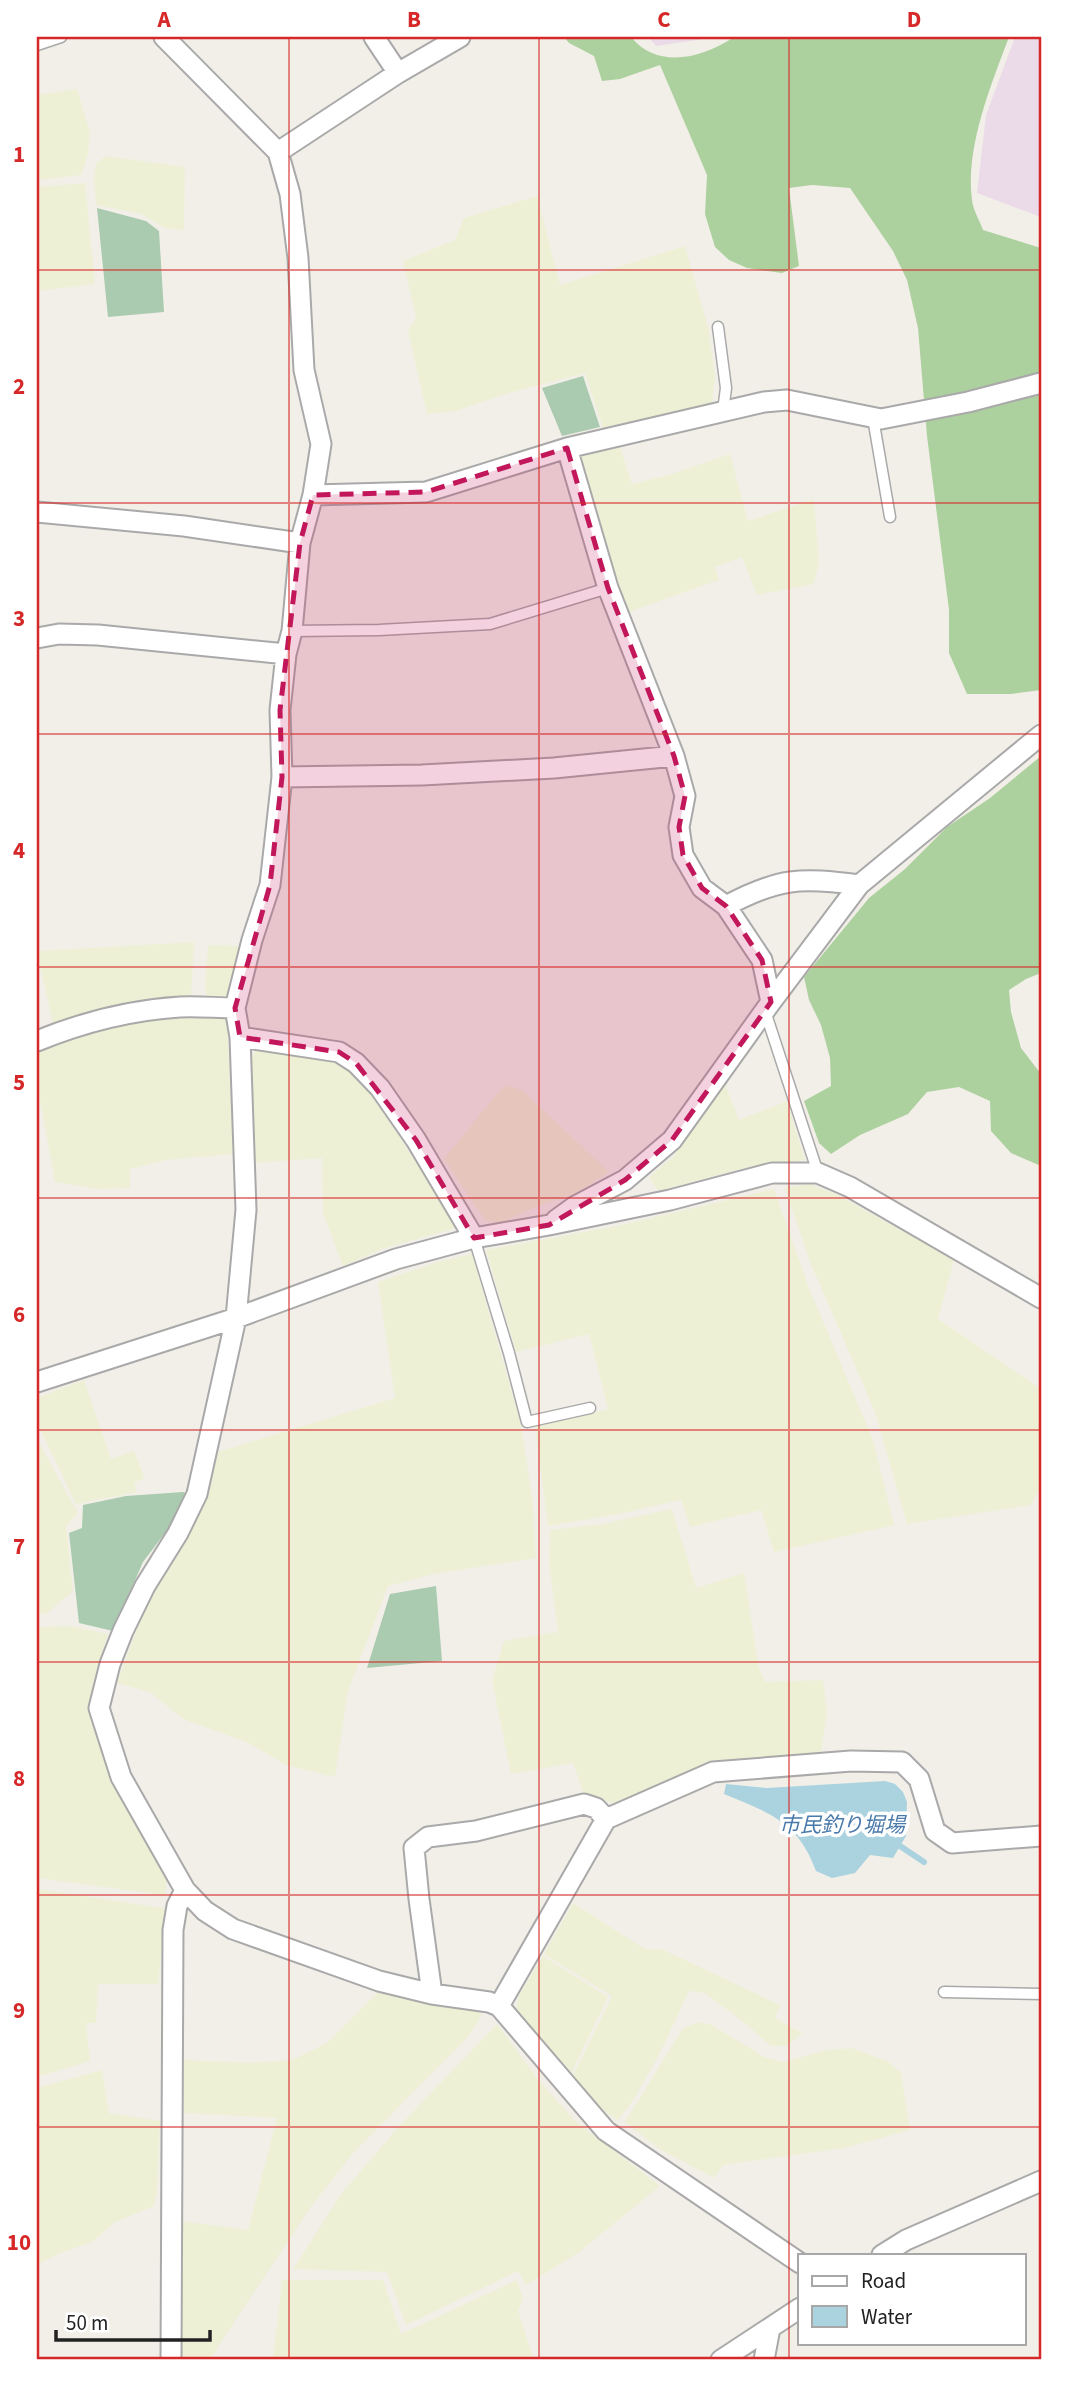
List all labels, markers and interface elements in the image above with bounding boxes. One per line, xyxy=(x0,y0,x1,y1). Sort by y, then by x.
text: A xyxy=(156,3,171,36)
text: B xyxy=(407,3,421,36)
text: C xyxy=(657,3,671,36)
text: D xyxy=(907,3,921,36)
text: 1 xyxy=(13,138,25,171)
text: 2 xyxy=(13,370,25,403)
text: 3 xyxy=(13,602,25,635)
text: 4 xyxy=(13,834,25,867)
text: 5 xyxy=(13,1066,25,1099)
text: 6 xyxy=(13,1298,25,1331)
text: 7 xyxy=(13,1530,25,1563)
text: 8 xyxy=(13,1762,25,1795)
water label: 市民釣り堀場 xyxy=(779,1810,907,1840)
text: 9 xyxy=(13,1994,25,2027)
text: 10 xyxy=(7,2226,31,2259)
legend xyxy=(798,2254,1026,2344)
text: Road xyxy=(861,2266,906,2296)
scale bar xyxy=(56,2299,210,2343)
text: Water xyxy=(861,2302,913,2332)
text: 50 m xyxy=(66,2308,108,2338)

